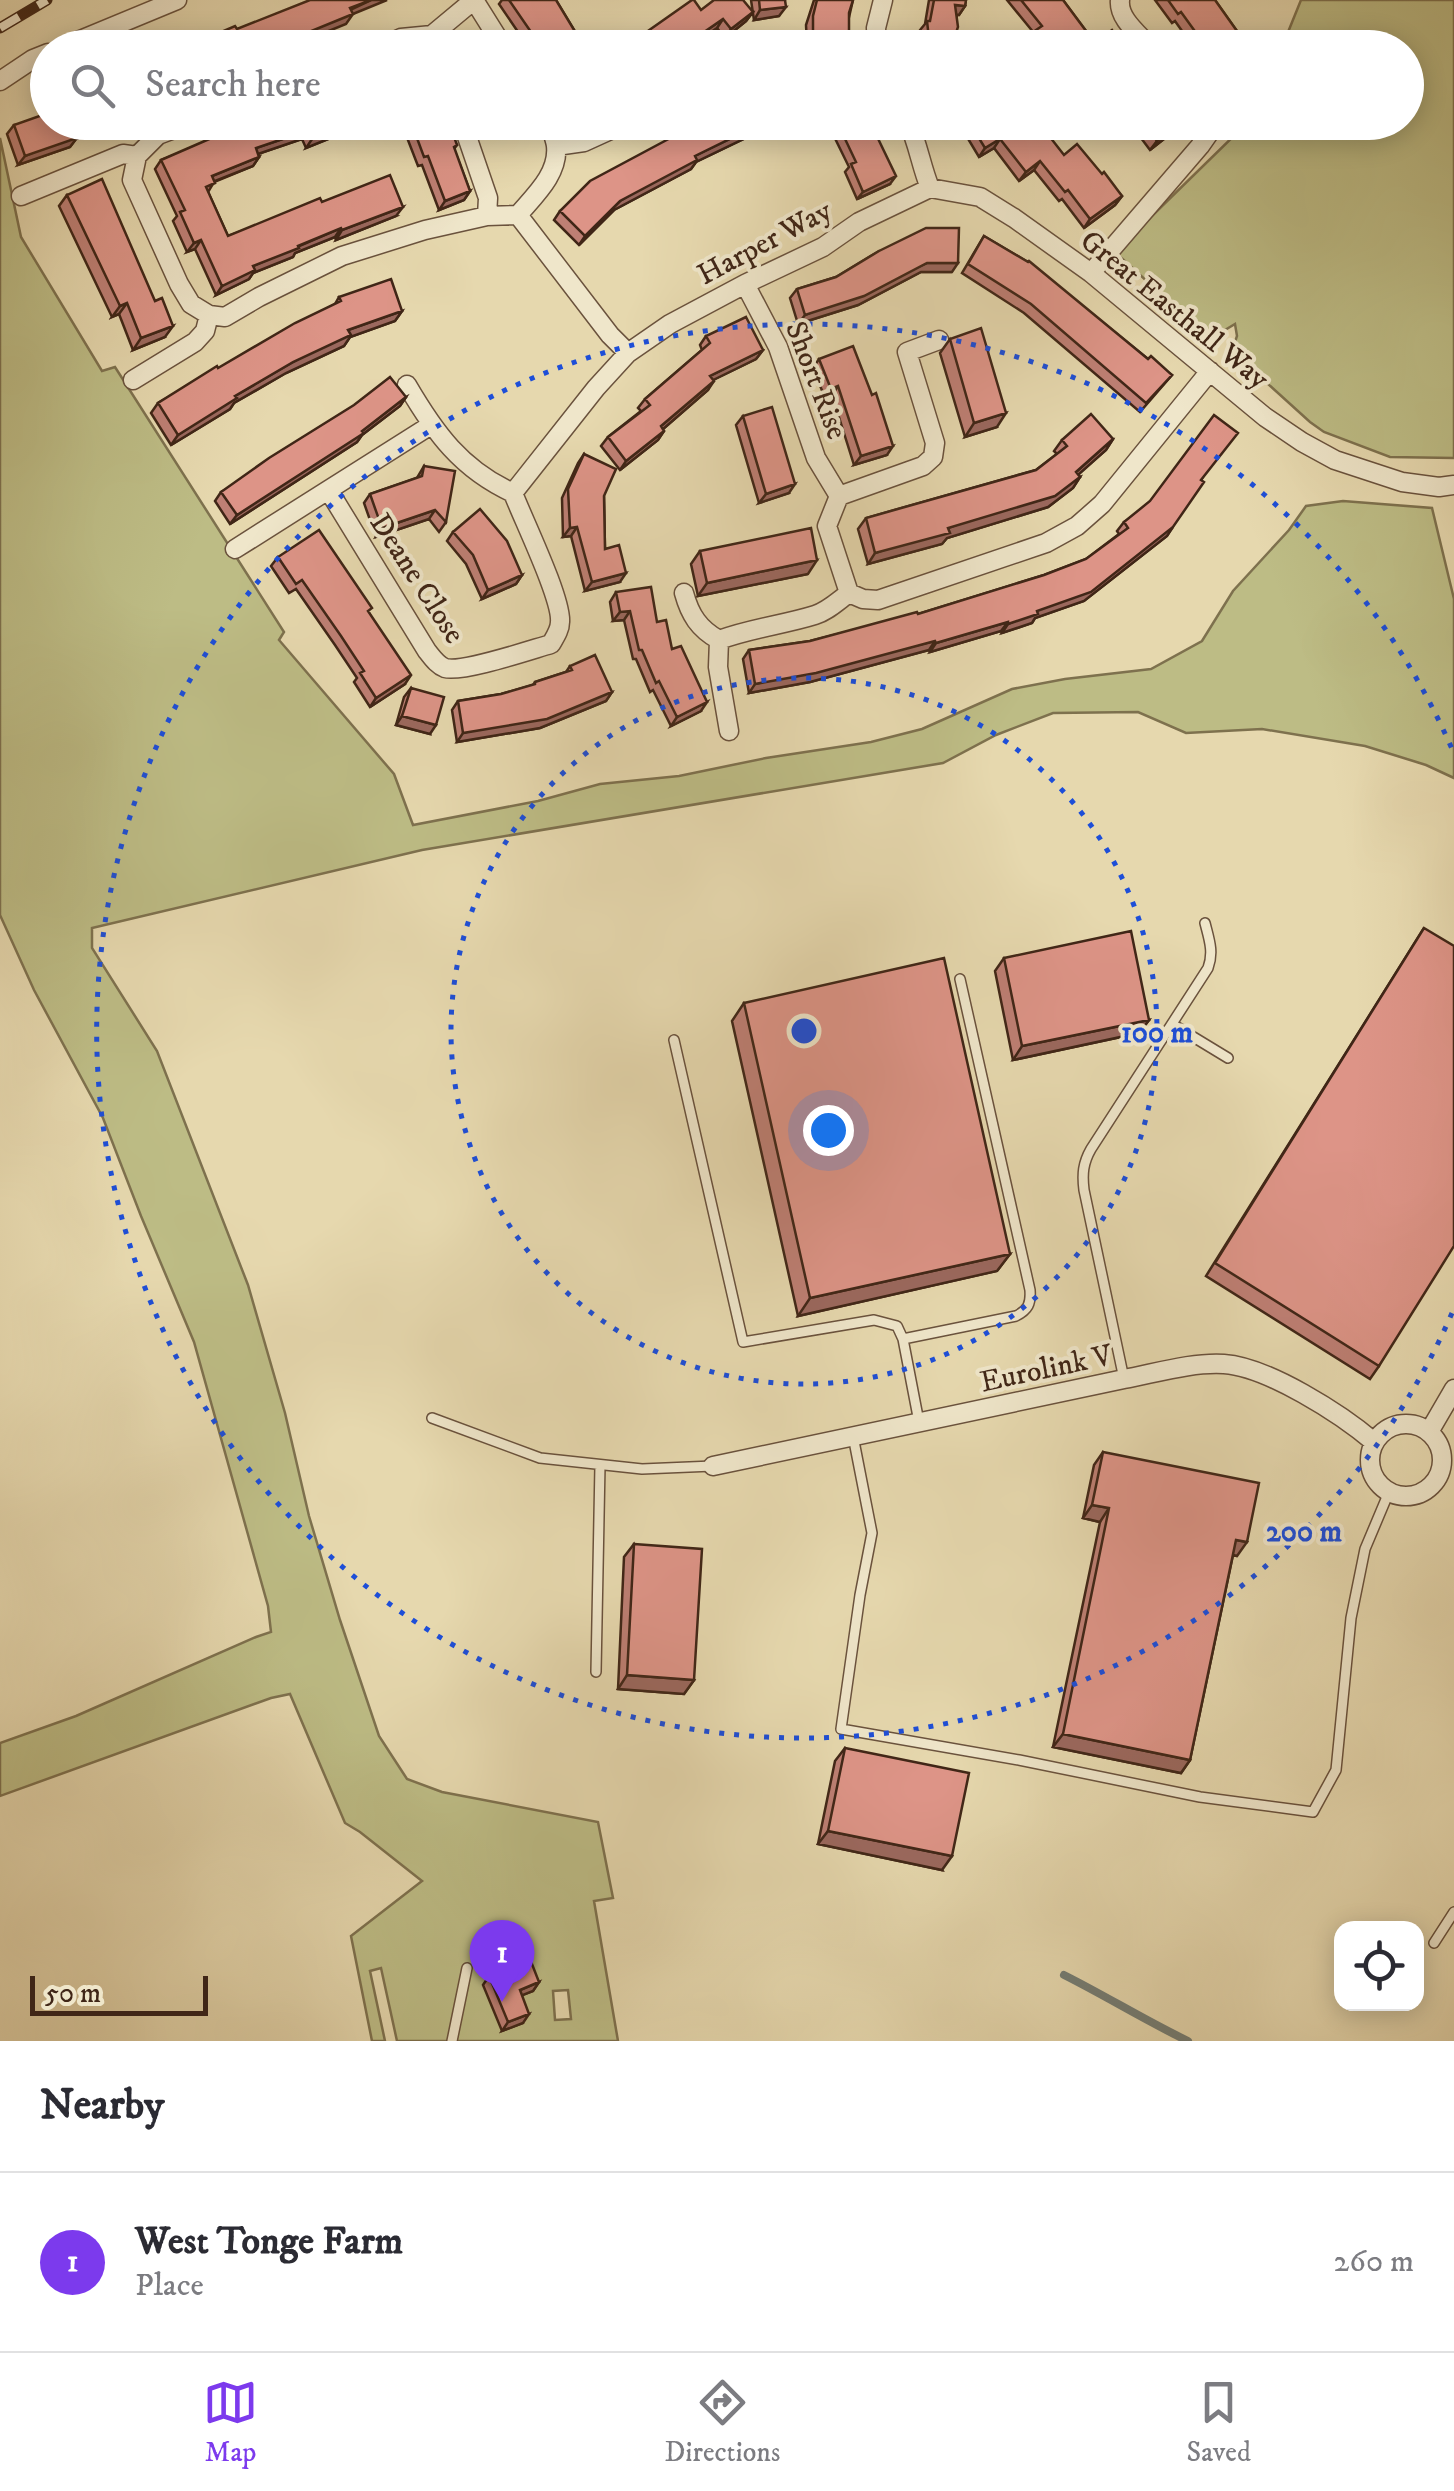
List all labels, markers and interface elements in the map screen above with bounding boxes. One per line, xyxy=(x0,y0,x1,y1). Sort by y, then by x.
search box xyxy=(30,30,1424,140)
icon: search xyxy=(65,58,120,113)
text: Search here xyxy=(145,61,321,109)
street label: Harper Way xyxy=(691,192,839,294)
street label: Great Easthall Way xyxy=(1072,223,1277,398)
street label: Short Rise xyxy=(776,316,855,445)
street label: Deane Close xyxy=(361,507,473,651)
centre of rings xyxy=(786,1013,822,1049)
text: 100 m xyxy=(1121,1015,1194,1052)
your location xyxy=(803,1105,854,1156)
street label: Eurolink V xyxy=(977,1337,1117,1402)
text: 200 m xyxy=(1266,1514,1342,1551)
pin: 1 xyxy=(470,1920,534,2002)
map controls xyxy=(1334,1921,1424,2011)
button: locate xyxy=(1334,1921,1424,2011)
scale bar xyxy=(30,1971,208,2016)
text: 50 m xyxy=(45,1976,101,2011)
text: Nearby xyxy=(40,2080,164,2132)
text: West Tonge Farm xyxy=(135,2218,403,2266)
text: 1 xyxy=(67,2242,78,2282)
text: 260 m xyxy=(1334,2242,1414,2282)
text: Place xyxy=(135,2266,204,2306)
tab: Map xyxy=(203,2375,258,2470)
tab: Directions xyxy=(664,2375,780,2470)
tab: Saved xyxy=(1187,2375,1251,2470)

